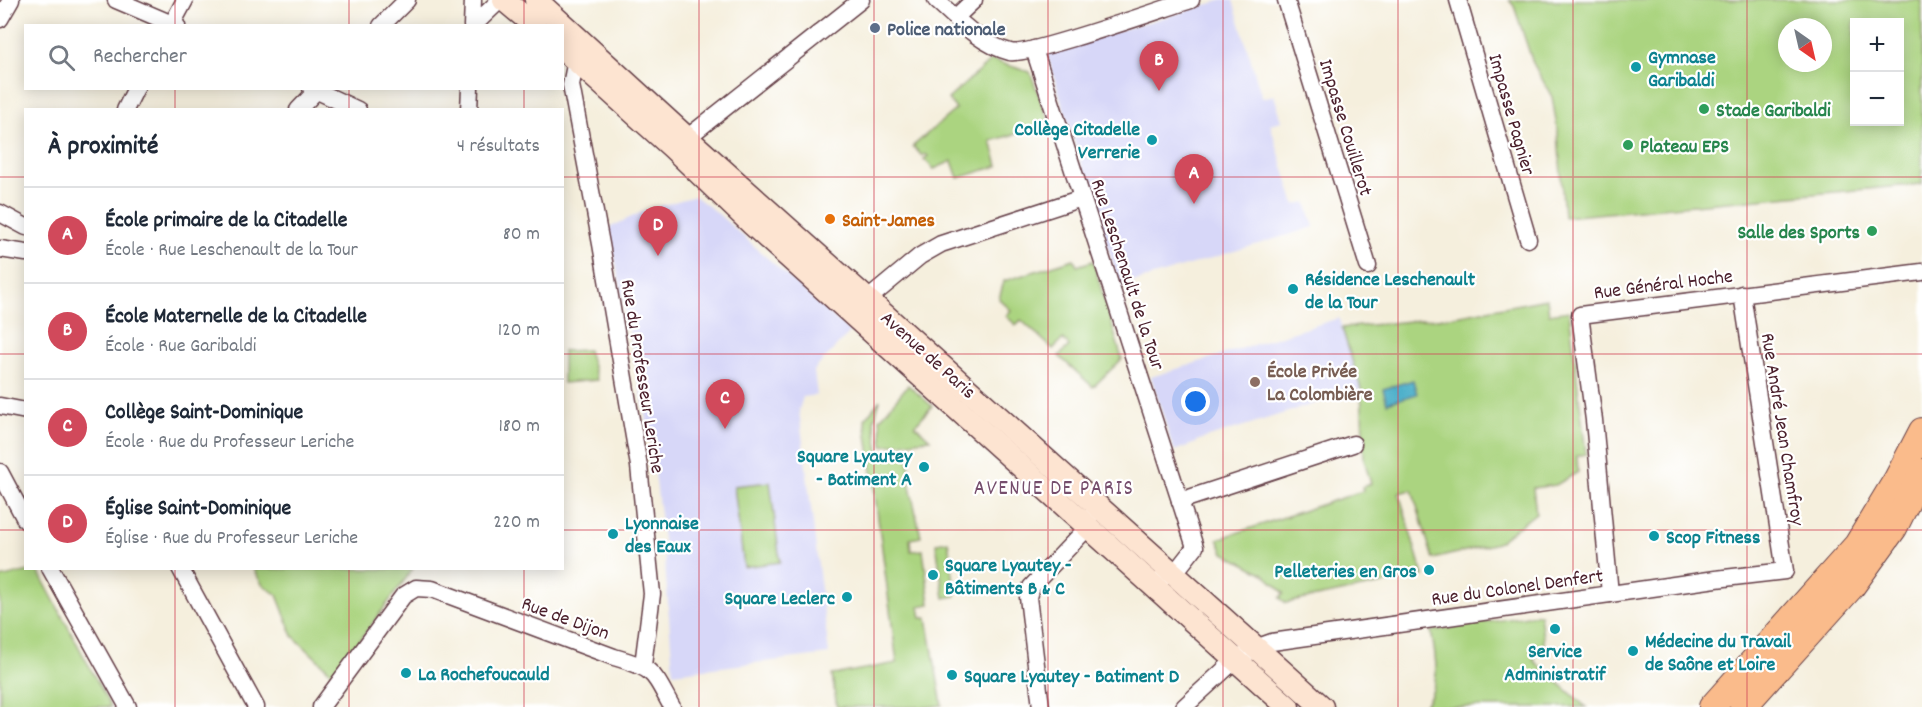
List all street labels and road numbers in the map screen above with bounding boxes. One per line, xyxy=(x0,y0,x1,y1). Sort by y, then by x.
street label: Impasse Pagnier xyxy=(1479,51,1541,179)
street label: Impasse Couillerot xyxy=(1310,56,1378,200)
street label: Rue Leschenault de la Tour xyxy=(1082,176,1170,375)
street label: Rue Général Hoche xyxy=(1592,264,1735,308)
street label: Rue du Professeur Leriche xyxy=(612,278,670,476)
street label: Avenue de Paris xyxy=(873,306,981,407)
street label: Rue André Jean Chamfroy xyxy=(1752,331,1810,529)
street label: Rue du Colonel Denfert xyxy=(1430,563,1605,615)
street label: Rue de Dijon xyxy=(517,591,613,649)

